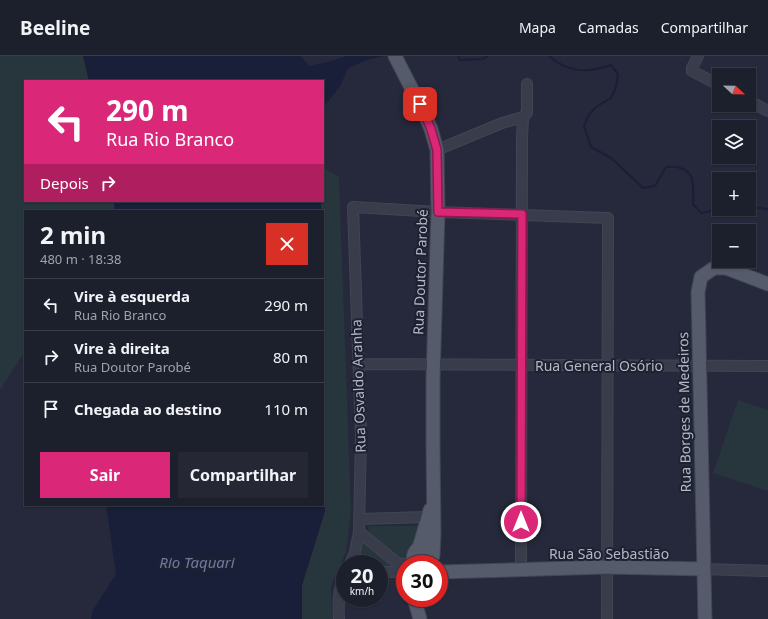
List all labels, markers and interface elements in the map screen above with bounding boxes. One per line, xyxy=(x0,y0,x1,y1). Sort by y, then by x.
text: Beeline xyxy=(20,15,90,41)
text: Mapa xyxy=(519,18,556,37)
text: Camadas xyxy=(578,18,639,37)
text: Compartilhar xyxy=(661,18,748,37)
north arrow xyxy=(712,68,756,112)
map controls xyxy=(712,68,756,268)
pin xyxy=(403,87,437,121)
text: 290 m xyxy=(106,91,189,129)
icon: arrive xyxy=(409,93,431,115)
icon: left xyxy=(40,96,92,148)
button: layers xyxy=(712,120,756,164)
text: Rua Rio Branco xyxy=(106,127,234,151)
icon: right xyxy=(97,172,119,194)
button: + xyxy=(712,172,756,216)
text: Depois xyxy=(40,173,89,193)
street label: Rua Doutor Parobé xyxy=(408,209,432,335)
text: 2 min xyxy=(40,218,106,251)
button: close xyxy=(266,223,308,265)
button: − xyxy=(712,224,756,268)
text: 480 m · 18:38 xyxy=(40,250,121,268)
text: Vire à esquerda xyxy=(74,286,190,306)
icon: left xyxy=(40,294,62,316)
text: 290 m xyxy=(264,295,308,315)
text: Rua Rio Branco xyxy=(74,306,166,324)
street label: Rua Osvaldo Aranha xyxy=(346,319,370,453)
street label: Rua Borges de Medeiros xyxy=(673,331,695,492)
text: Vire à direita xyxy=(74,338,170,358)
icon: right xyxy=(40,346,62,368)
text: 80 m xyxy=(273,347,308,367)
street label: Rua General Osório xyxy=(535,356,663,375)
text: Rua Doutor Parobé xyxy=(74,358,191,376)
icon: arrive xyxy=(40,398,62,420)
text: Chegada ao destino xyxy=(74,399,222,419)
text: 110 m xyxy=(264,399,308,419)
button: Sair xyxy=(40,452,170,498)
button: Compartilhar xyxy=(178,452,308,498)
position arrow xyxy=(500,501,542,543)
street label: Rua São Sebastião xyxy=(549,544,669,563)
water label: Rio Taquari xyxy=(159,552,236,572)
speed limit sign: 30 xyxy=(396,555,448,607)
text: 20 xyxy=(351,562,373,589)
text: km/h xyxy=(350,584,374,598)

